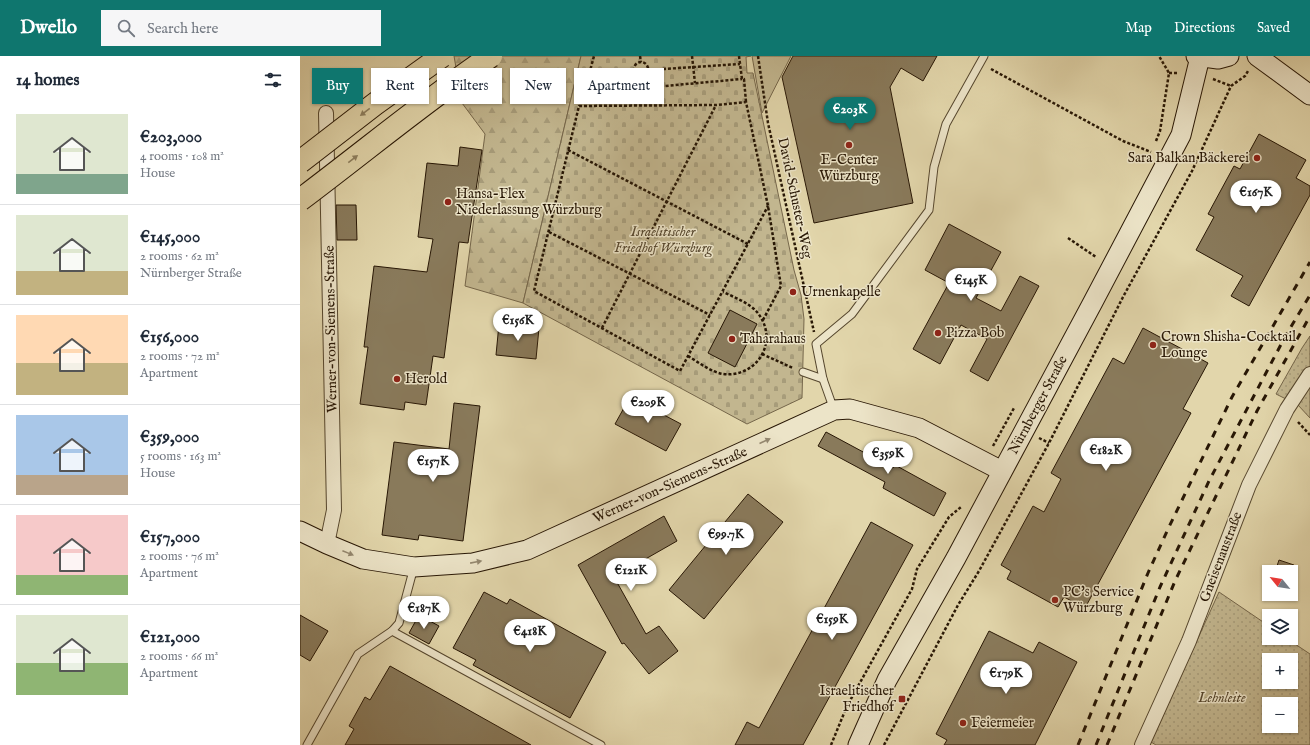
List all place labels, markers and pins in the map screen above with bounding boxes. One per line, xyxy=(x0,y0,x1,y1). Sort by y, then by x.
pin: €203K xyxy=(822,97,878,131)
marker: E-Center Würzburg xyxy=(844,140,854,150)
place label: Sara Balkan Bäckerei xyxy=(1128,149,1249,167)
place label: E-Center Würzburg xyxy=(819,151,879,185)
marker: Sara Balkan Bäckerei xyxy=(1252,153,1262,163)
pin: €167K xyxy=(1228,180,1284,214)
place label: Hansa-Flex Niederlassung Würzburg xyxy=(456,185,602,219)
marker: Hansa-Flex Niederlassung Würzburg xyxy=(443,197,453,207)
pin: €145K xyxy=(943,268,999,302)
place label: Urnenkapelle xyxy=(801,283,881,301)
marker: Urnenkapelle xyxy=(788,287,798,297)
pin: €156K xyxy=(490,308,546,342)
place label: Pizza Bob xyxy=(946,324,1004,342)
marker: Pizza Bob xyxy=(933,328,943,338)
place label: Crown Shisha-Cocktail Lounge xyxy=(1161,328,1296,362)
place label: Taharahaus xyxy=(740,330,806,348)
marker: Taharahaus xyxy=(727,334,737,344)
marker: Crown Shisha-Cocktail Lounge xyxy=(1148,340,1158,350)
place label: Herold xyxy=(405,370,448,388)
marker: Herold xyxy=(392,374,402,384)
pin: €209K xyxy=(620,390,676,424)
pin: €182K xyxy=(1078,438,1134,472)
pin: €359K xyxy=(860,441,916,475)
pin: €157K xyxy=(405,449,461,483)
pin: €99.7K xyxy=(693,522,759,556)
pin: €121K xyxy=(603,558,659,592)
place label: PC's Service Würzburg xyxy=(1063,583,1135,617)
marker: PC's Service Würzburg xyxy=(1050,595,1060,605)
pin: €187K xyxy=(396,596,452,630)
pin: €159K xyxy=(804,607,860,641)
pin: €418K xyxy=(502,619,558,653)
pin: €179K xyxy=(978,661,1034,695)
place label: Israelitischer Friedhof xyxy=(819,682,897,716)
marker: Israelitischer Friedhof xyxy=(897,694,907,704)
place label: Feiermeier xyxy=(971,714,1034,732)
marker: Feiermeier xyxy=(958,718,968,728)

